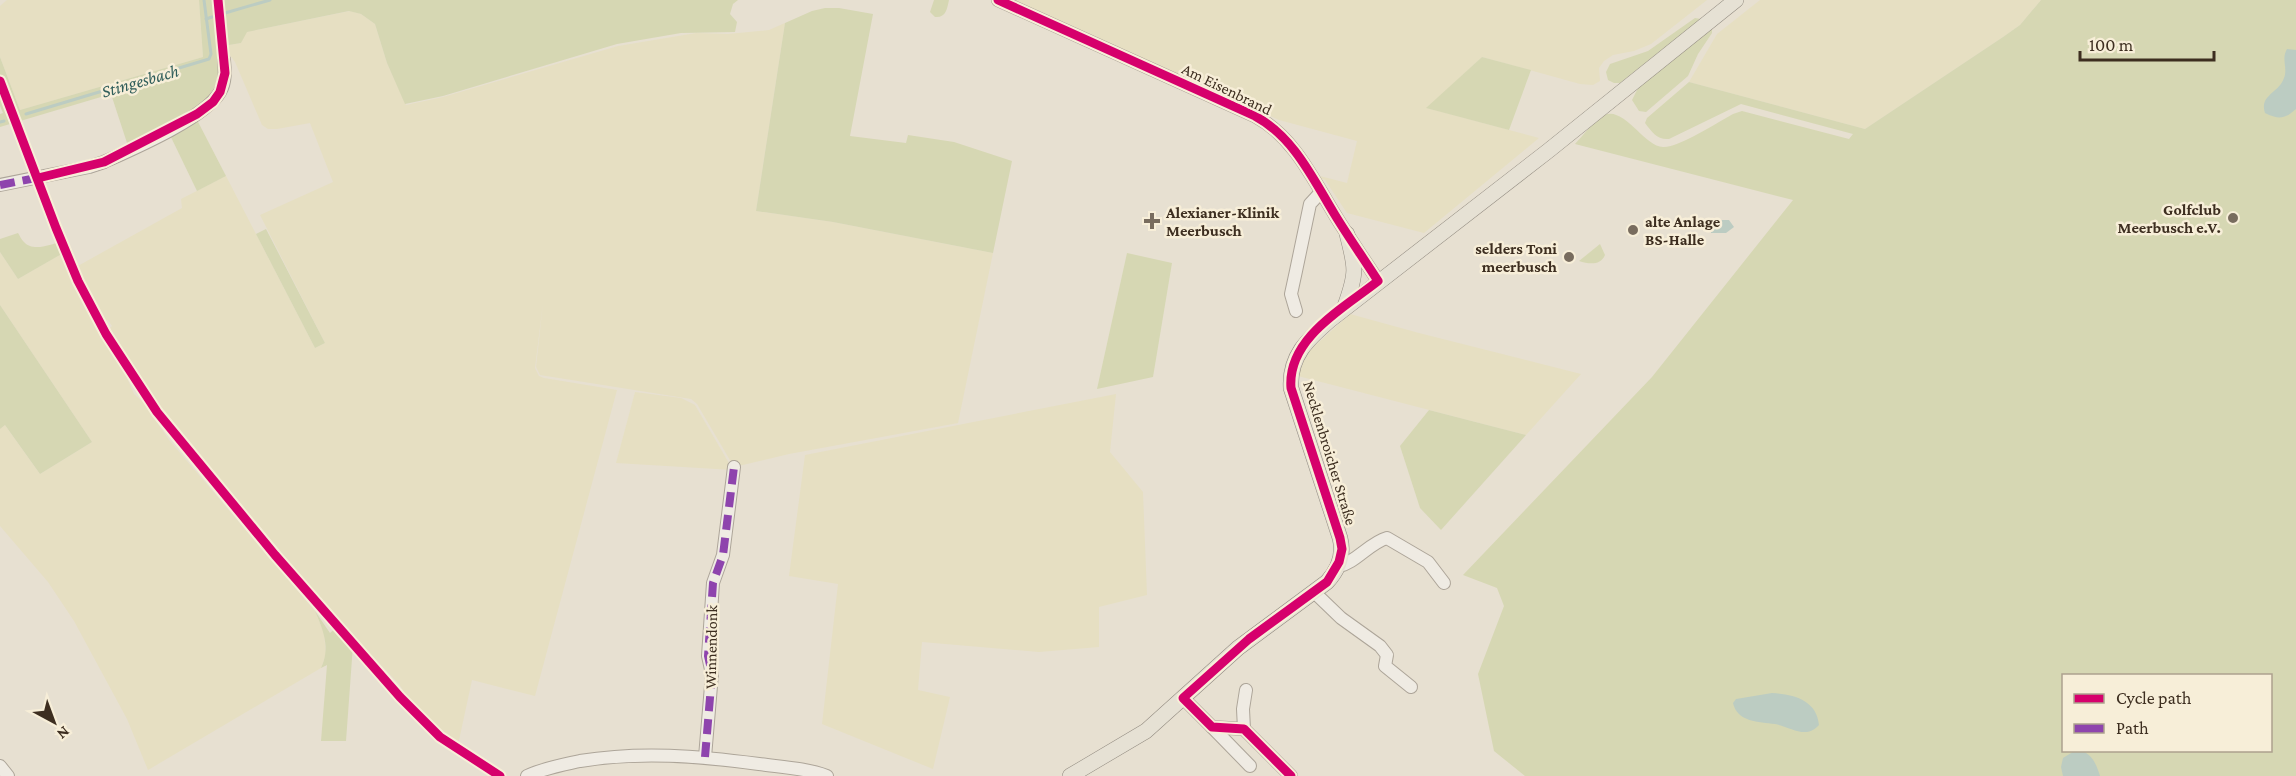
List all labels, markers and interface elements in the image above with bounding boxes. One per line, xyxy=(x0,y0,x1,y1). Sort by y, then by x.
scale bar xyxy=(2080,24,2214,62)
text: 100 m xyxy=(2089,35,2134,55)
water label: Stingesbach xyxy=(99,60,181,102)
street label: Am Eisenbrand xyxy=(1179,60,1275,118)
place label: Golfclub Meerbusch e.V. xyxy=(2117,201,2221,236)
place label: Alexianer-Klinik Meerbusch xyxy=(1165,204,1279,239)
marker: Golfclub Meerbusch e.V. xyxy=(2226,211,2240,225)
marker: Alexianer-Klinik Meerbusch xyxy=(1143,212,1161,230)
place label: alte Anlage BS-Halle xyxy=(1645,213,1721,248)
marker: alte Anlage BS-Halle xyxy=(1626,223,1640,237)
place label: selders Toni meerbusch xyxy=(1475,240,1557,275)
marker: selders Toni meerbusch xyxy=(1562,250,1576,264)
street label: Necklenbroicher Straße xyxy=(1300,379,1360,527)
street label: Winnendonk xyxy=(702,604,720,689)
legend xyxy=(2062,674,2272,752)
text: Cycle path xyxy=(2116,688,2192,708)
north arrow xyxy=(24,692,84,752)
text: Path xyxy=(2116,718,2149,738)
text: N xyxy=(54,723,73,743)

